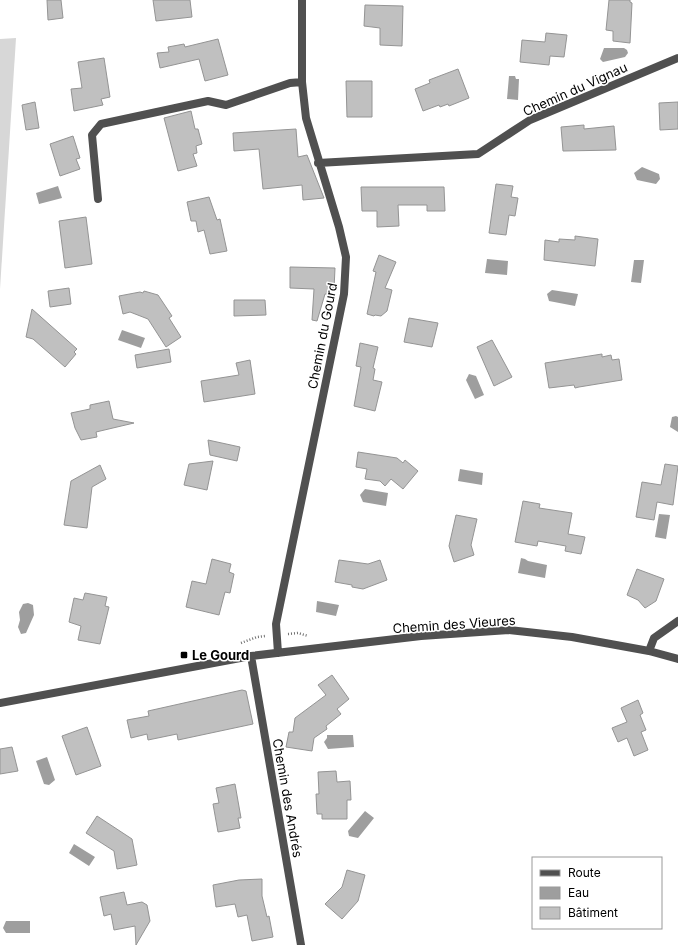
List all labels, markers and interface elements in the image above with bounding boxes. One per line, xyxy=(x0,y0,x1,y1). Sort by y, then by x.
street label: Chemin du Vignau xyxy=(520,59,630,119)
street label: Chemin du Gourd xyxy=(304,282,340,390)
street label: Chemin des Vieures xyxy=(392,612,516,636)
place label: Le Gourd xyxy=(192,647,249,663)
marker: Le Gourd xyxy=(179,650,189,660)
street label: Chemin des Andrés xyxy=(270,737,306,859)
legend xyxy=(532,857,662,929)
text: Route xyxy=(568,865,601,880)
text: Eau xyxy=(568,885,589,900)
text: Bâtiment xyxy=(568,905,618,920)

